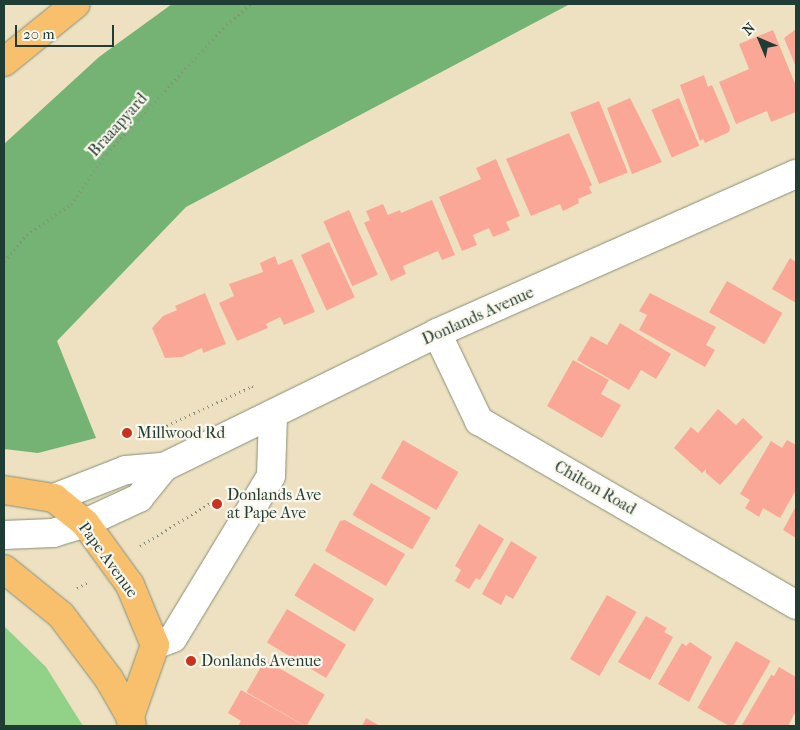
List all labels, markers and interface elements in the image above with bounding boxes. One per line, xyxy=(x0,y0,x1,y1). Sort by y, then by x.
scale bar xyxy=(18,15,116,47)
north arrow xyxy=(735,15,785,65)
text: N xyxy=(739,19,759,39)
text: 20 m xyxy=(23,25,55,43)
street label: Braaapyard xyxy=(85,89,151,161)
street label: Donlands Avenue xyxy=(419,283,537,349)
place label: Millwood Rd xyxy=(137,423,225,443)
marker: Millwood Rd xyxy=(121,427,133,439)
street label: Chilton Road xyxy=(551,457,639,519)
place label: Donlands Ave at Pape Ave xyxy=(227,485,321,523)
marker: Donlands Ave at Pape Ave xyxy=(211,498,223,510)
street label: Pape Avenue xyxy=(74,519,142,601)
place label: Donlands Avenue xyxy=(201,651,321,671)
marker: Donlands Avenue xyxy=(185,655,197,667)

